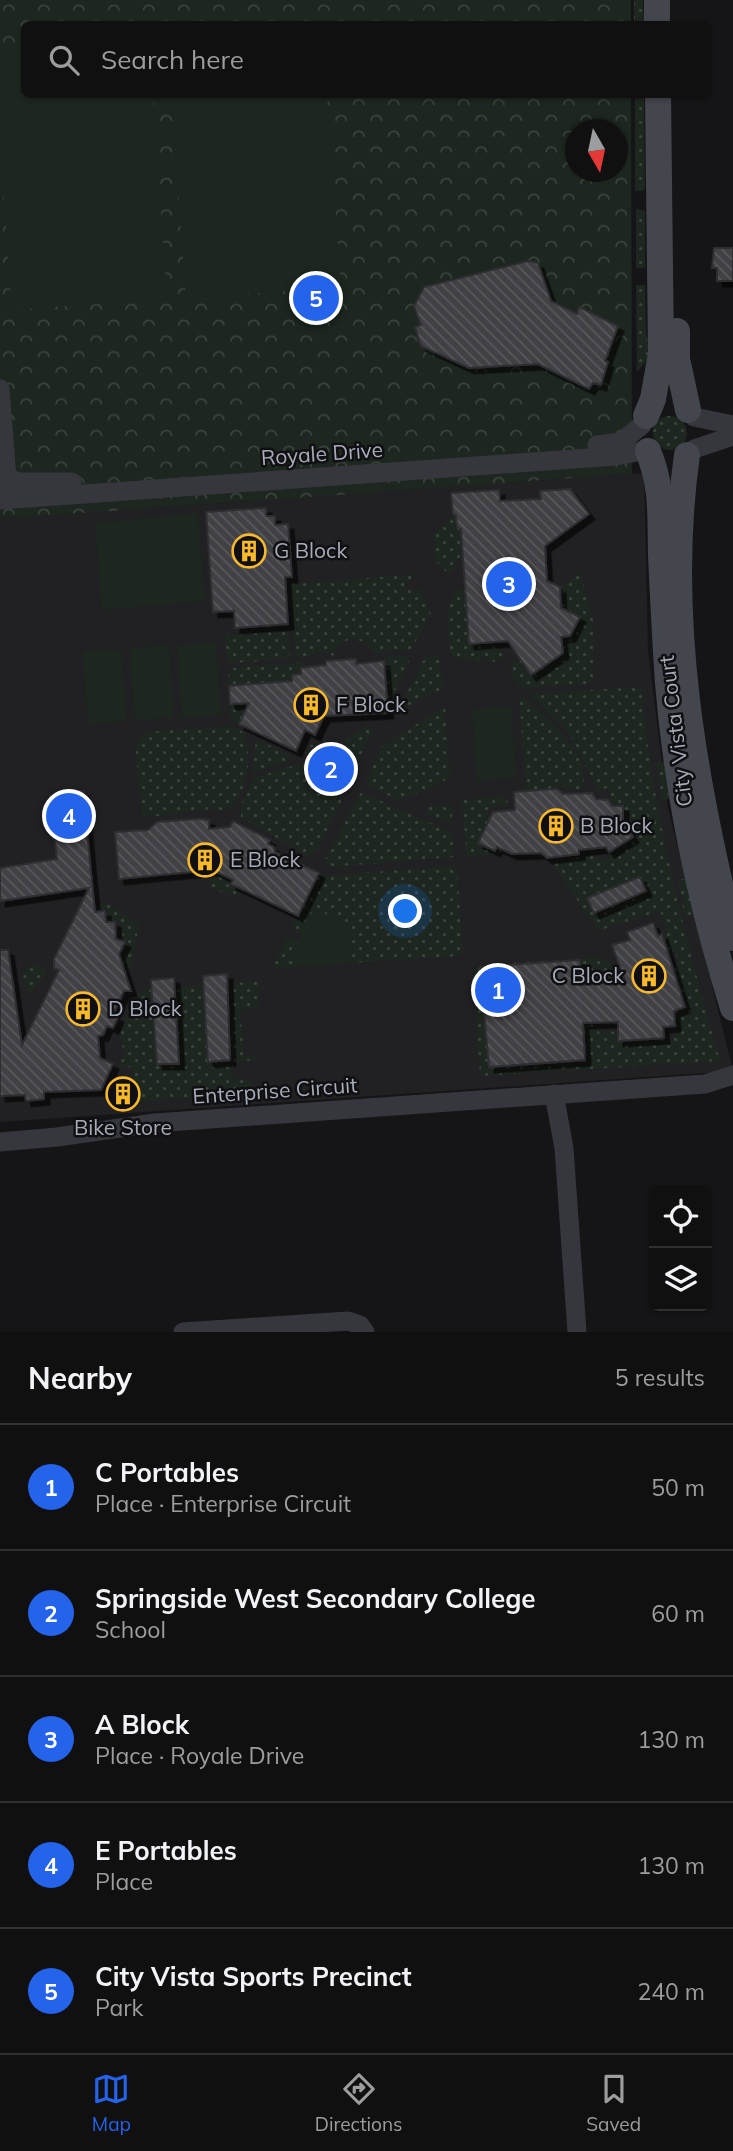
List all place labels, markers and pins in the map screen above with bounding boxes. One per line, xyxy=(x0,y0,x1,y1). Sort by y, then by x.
pin: 5 xyxy=(293,272,339,324)
building icon: G Block xyxy=(230,532,268,570)
place label: G Block xyxy=(274,537,347,563)
pin: 3 xyxy=(486,558,532,610)
building icon: F Block xyxy=(292,686,330,724)
place label: F Block xyxy=(336,691,406,717)
pin: 2 xyxy=(308,743,354,795)
pin: 4 xyxy=(46,790,92,842)
building icon: B Block xyxy=(537,807,575,845)
place label: B Block xyxy=(580,812,652,838)
building icon: E Block xyxy=(186,841,224,879)
place label: E Block xyxy=(230,846,300,872)
building icon: C Block xyxy=(630,957,668,995)
place label: C Block xyxy=(552,962,624,988)
pin: 1 xyxy=(475,964,521,1016)
building icon: D Block xyxy=(64,990,102,1028)
place label: D Block xyxy=(108,995,182,1021)
building icon: Bike Store xyxy=(104,1075,142,1113)
place label: Bike Store xyxy=(74,1114,172,1140)

